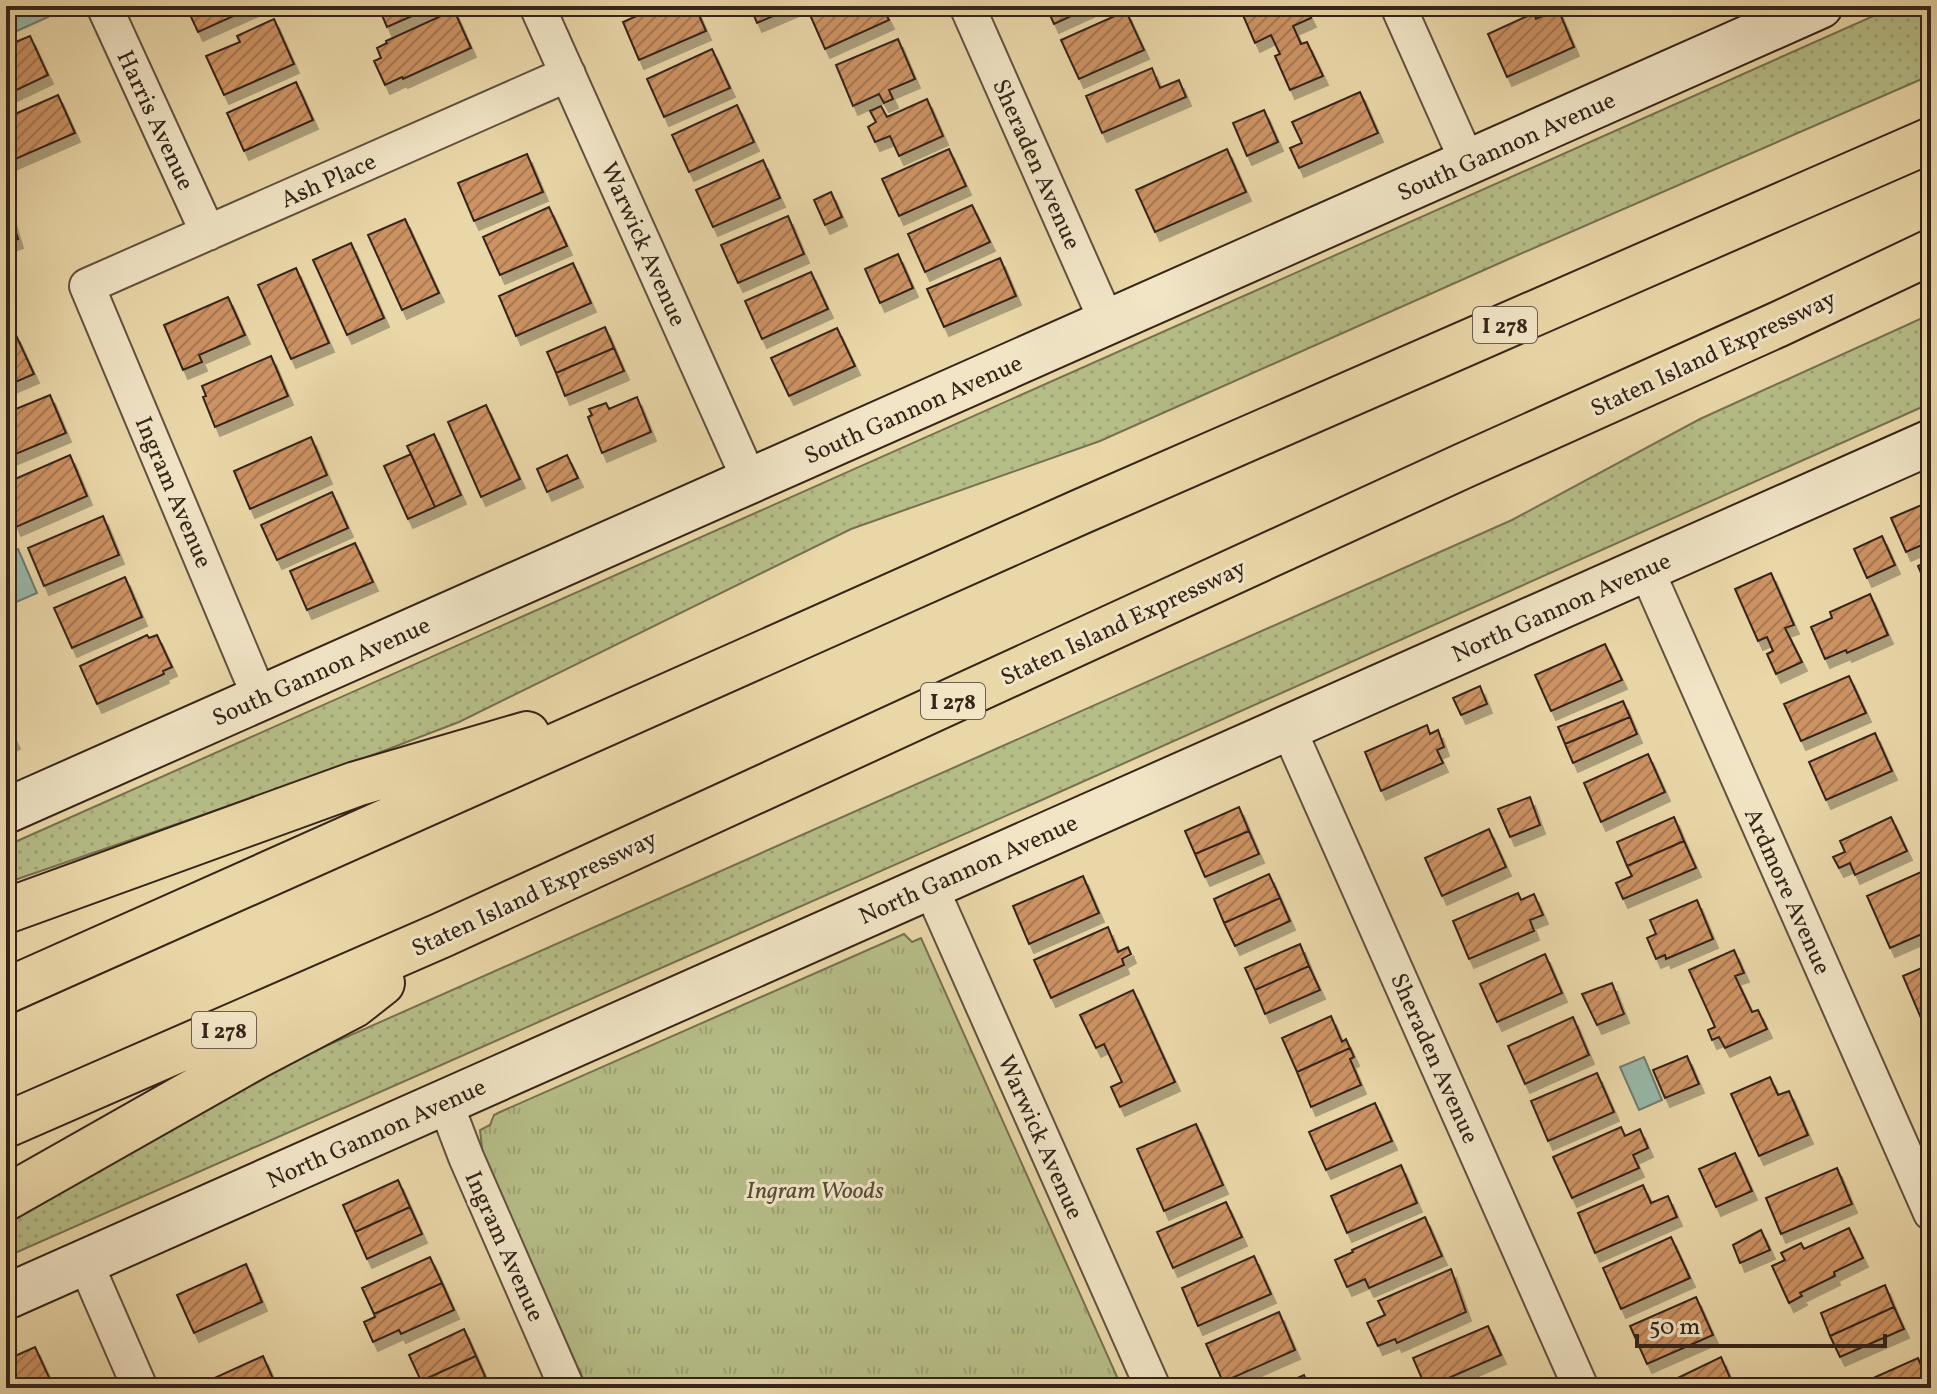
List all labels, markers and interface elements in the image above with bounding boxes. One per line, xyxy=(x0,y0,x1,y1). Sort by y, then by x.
street label: Harris Avenue xyxy=(107,45,201,196)
street label: Sheraden Avenue xyxy=(982,74,1088,256)
street label: South Gannon Avenue xyxy=(1392,84,1621,211)
street label: Ash Place xyxy=(276,146,382,218)
street label: Warwick Avenue xyxy=(591,157,694,332)
street label: Staten Island Expressway xyxy=(1585,283,1842,427)
road number: I 278 xyxy=(1473,307,1537,343)
street label: South Gannon Avenue xyxy=(799,347,1028,474)
street label: Ingram Avenue xyxy=(125,412,219,574)
street label: North Gannon Avenue xyxy=(1447,545,1677,672)
street label: Staten Island Expressway xyxy=(995,552,1252,696)
street label: South Gannon Avenue xyxy=(207,609,436,736)
road number: I 278 xyxy=(921,683,985,719)
street label: Ardmore Avenue xyxy=(1734,803,1838,981)
street label: North Gannon Avenue xyxy=(854,807,1084,934)
street label: Staten Island Expressway xyxy=(406,823,663,967)
street label: Sheraden Avenue xyxy=(1380,968,1486,1150)
road number: I 278 xyxy=(192,1012,256,1048)
street label: Warwick Avenue xyxy=(988,1050,1091,1225)
street label: North Gannon Avenue xyxy=(262,1071,492,1198)
street label: Ingram Avenue xyxy=(455,1166,552,1328)
park label: Ingram Woods xyxy=(746,1175,884,1209)
scale bar xyxy=(1637,1298,1885,1348)
text: 50 m xyxy=(1649,1311,1701,1345)

